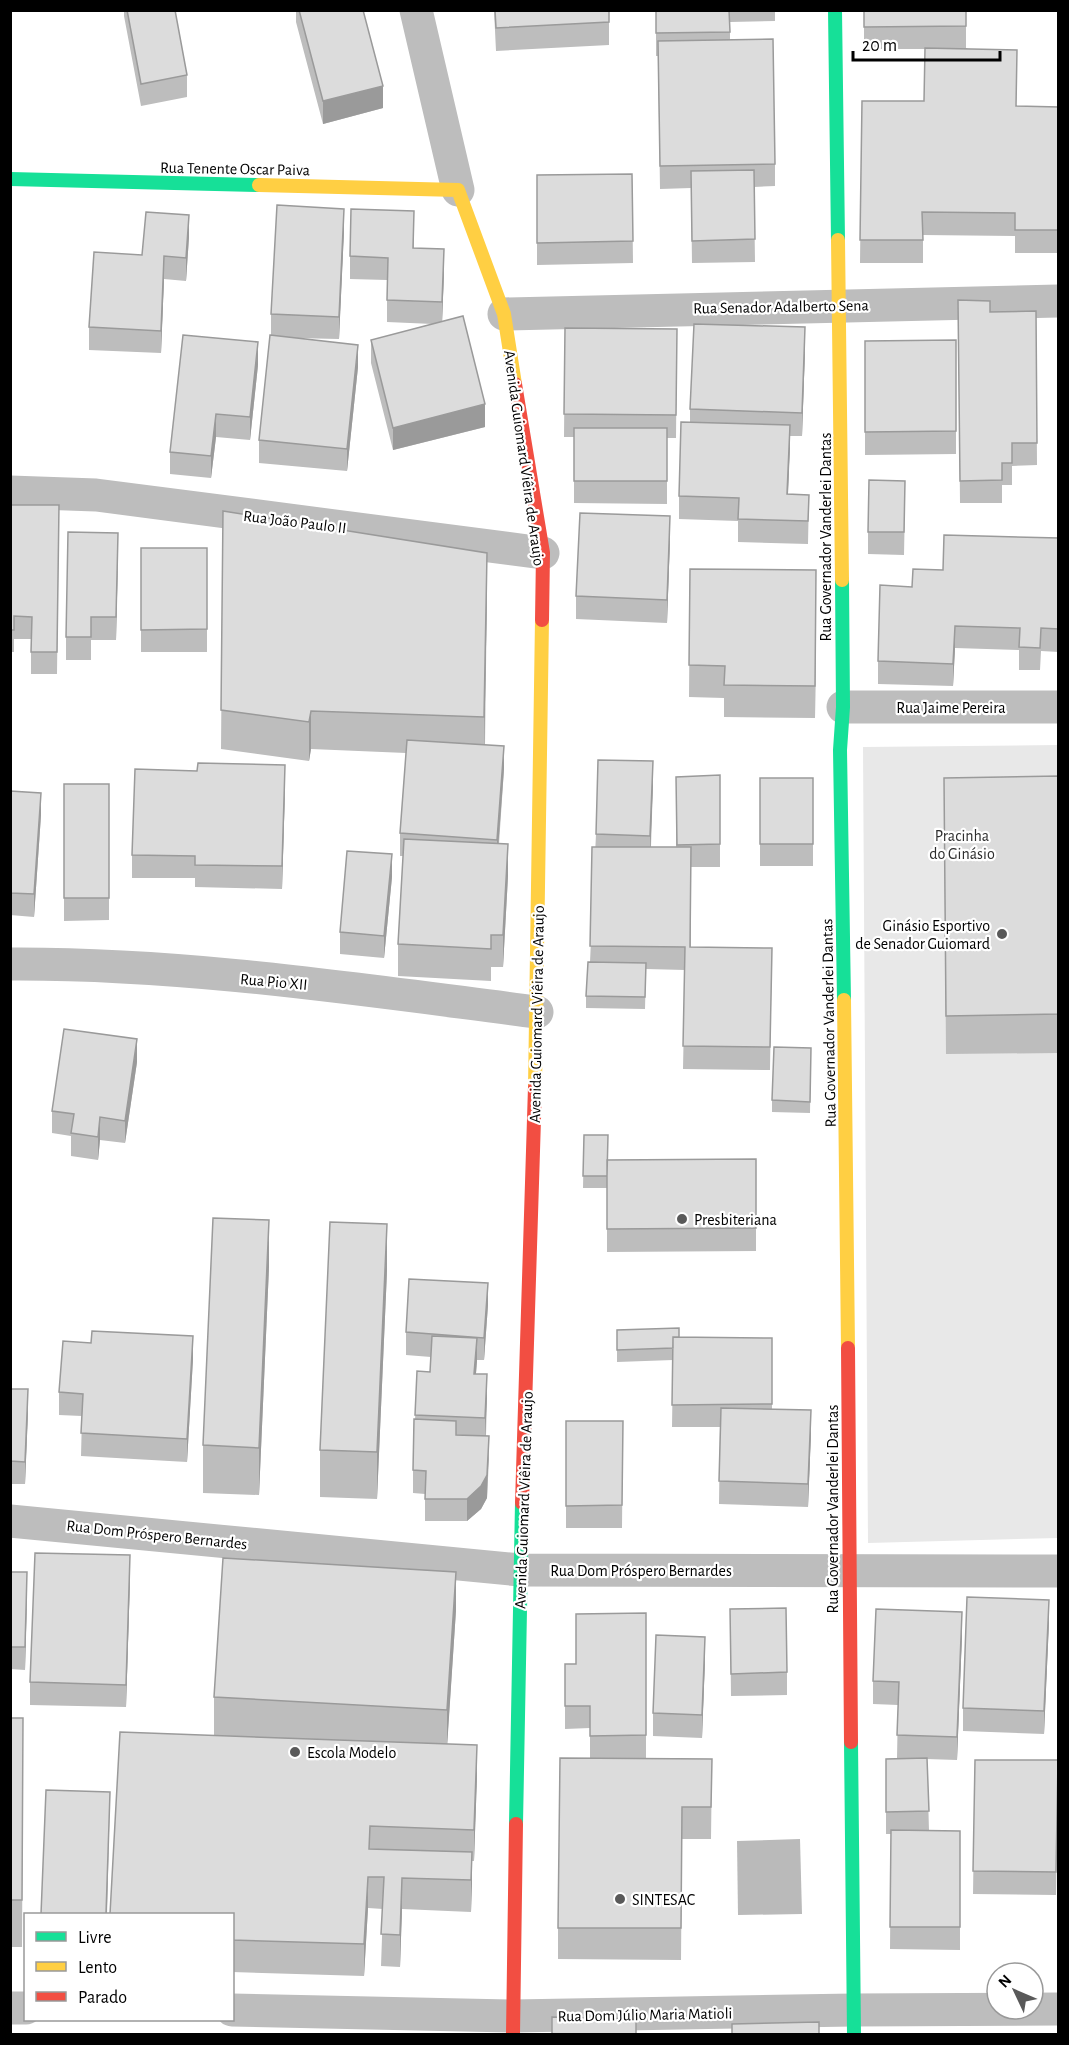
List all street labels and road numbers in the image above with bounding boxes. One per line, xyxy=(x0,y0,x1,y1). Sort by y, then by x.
street label: Rua Tenente Oscar Paiva xyxy=(160,160,310,178)
street label: Rua Senador Adalberto Sena xyxy=(693,297,869,317)
street label: Avenida Guiomard Viêira de Araujo xyxy=(500,349,547,567)
street label: Rua Governador Vanderlei Dantas xyxy=(818,433,834,641)
street label: Rua João Paulo II xyxy=(242,508,347,536)
street label: Rua Jaime Pereira xyxy=(896,700,1006,716)
street label: Avenida Guiomard Viêira de Araujo xyxy=(527,905,548,1123)
street label: Rua Governador Vanderlei Dantas xyxy=(819,918,839,1127)
street label: Rua Pio XII xyxy=(240,971,308,993)
street label: Avenida Guiomard Viêira de Araujo xyxy=(512,1391,537,1609)
street label: Rua Governador Vanderlei Dantas xyxy=(825,1405,841,1613)
street label: Rua Dom Próspero Bernardes xyxy=(66,1518,248,1552)
street label: Rua Dom Próspero Bernardes xyxy=(550,1563,732,1579)
street label: Rua Dom Júlio Maria Matioli xyxy=(557,2005,733,2025)

